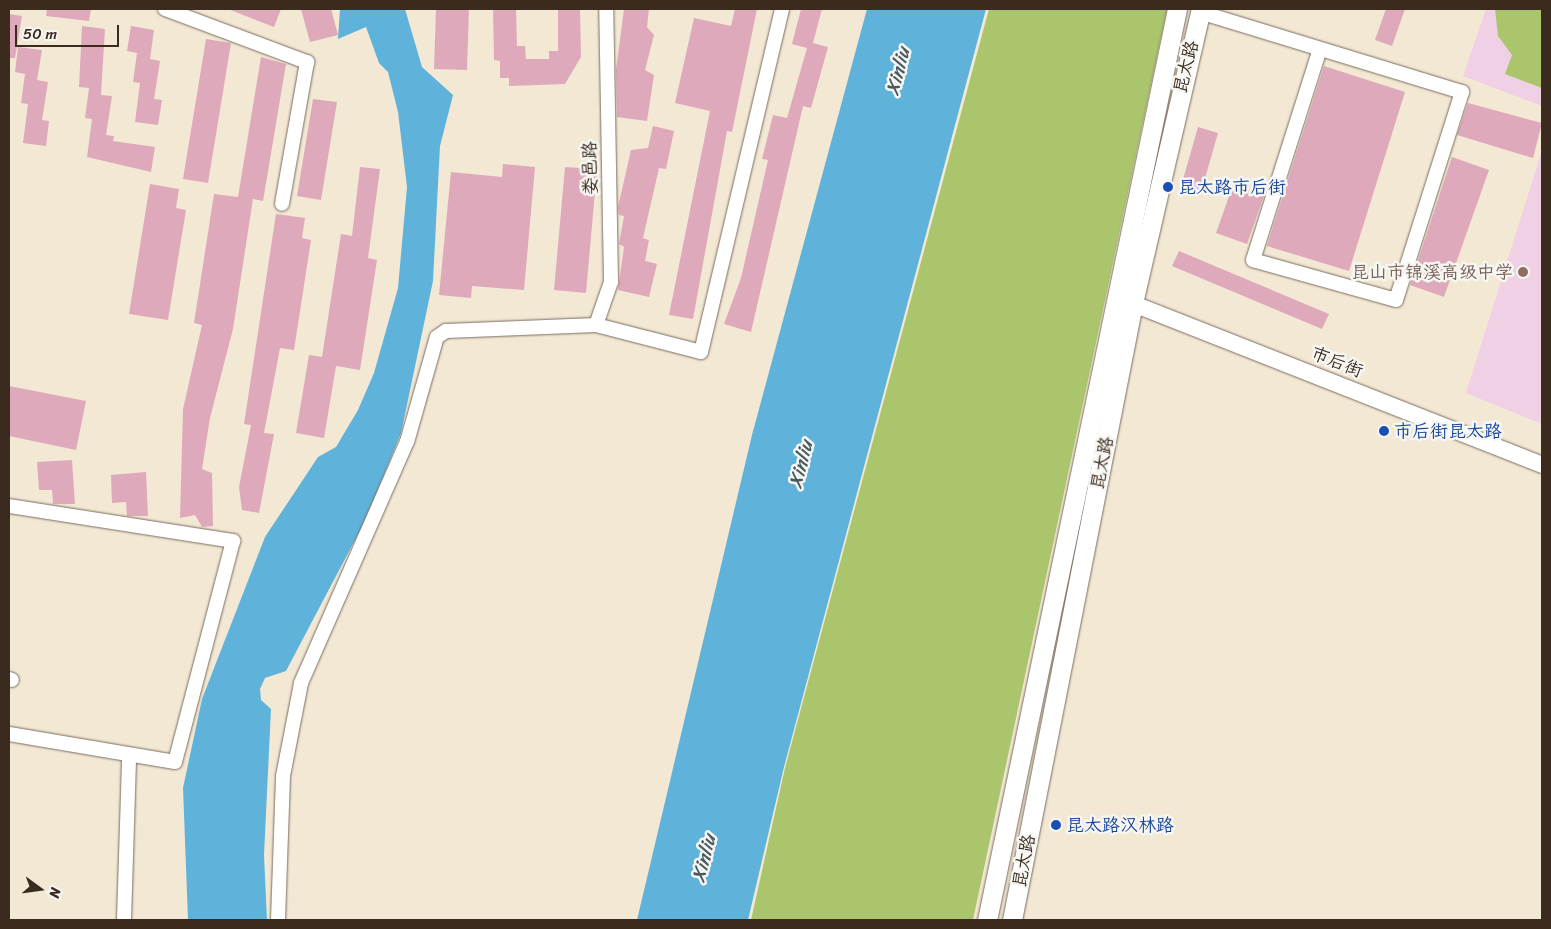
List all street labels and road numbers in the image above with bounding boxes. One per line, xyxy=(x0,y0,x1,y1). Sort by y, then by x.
street label: 昆太路 xyxy=(1169,38,1203,96)
street label: 娄邑路 xyxy=(579,141,601,195)
street label: 市后街 xyxy=(1308,342,1366,382)
street label: 昆太路 xyxy=(1086,434,1118,492)
street label: 昆太路 xyxy=(1008,832,1040,890)

